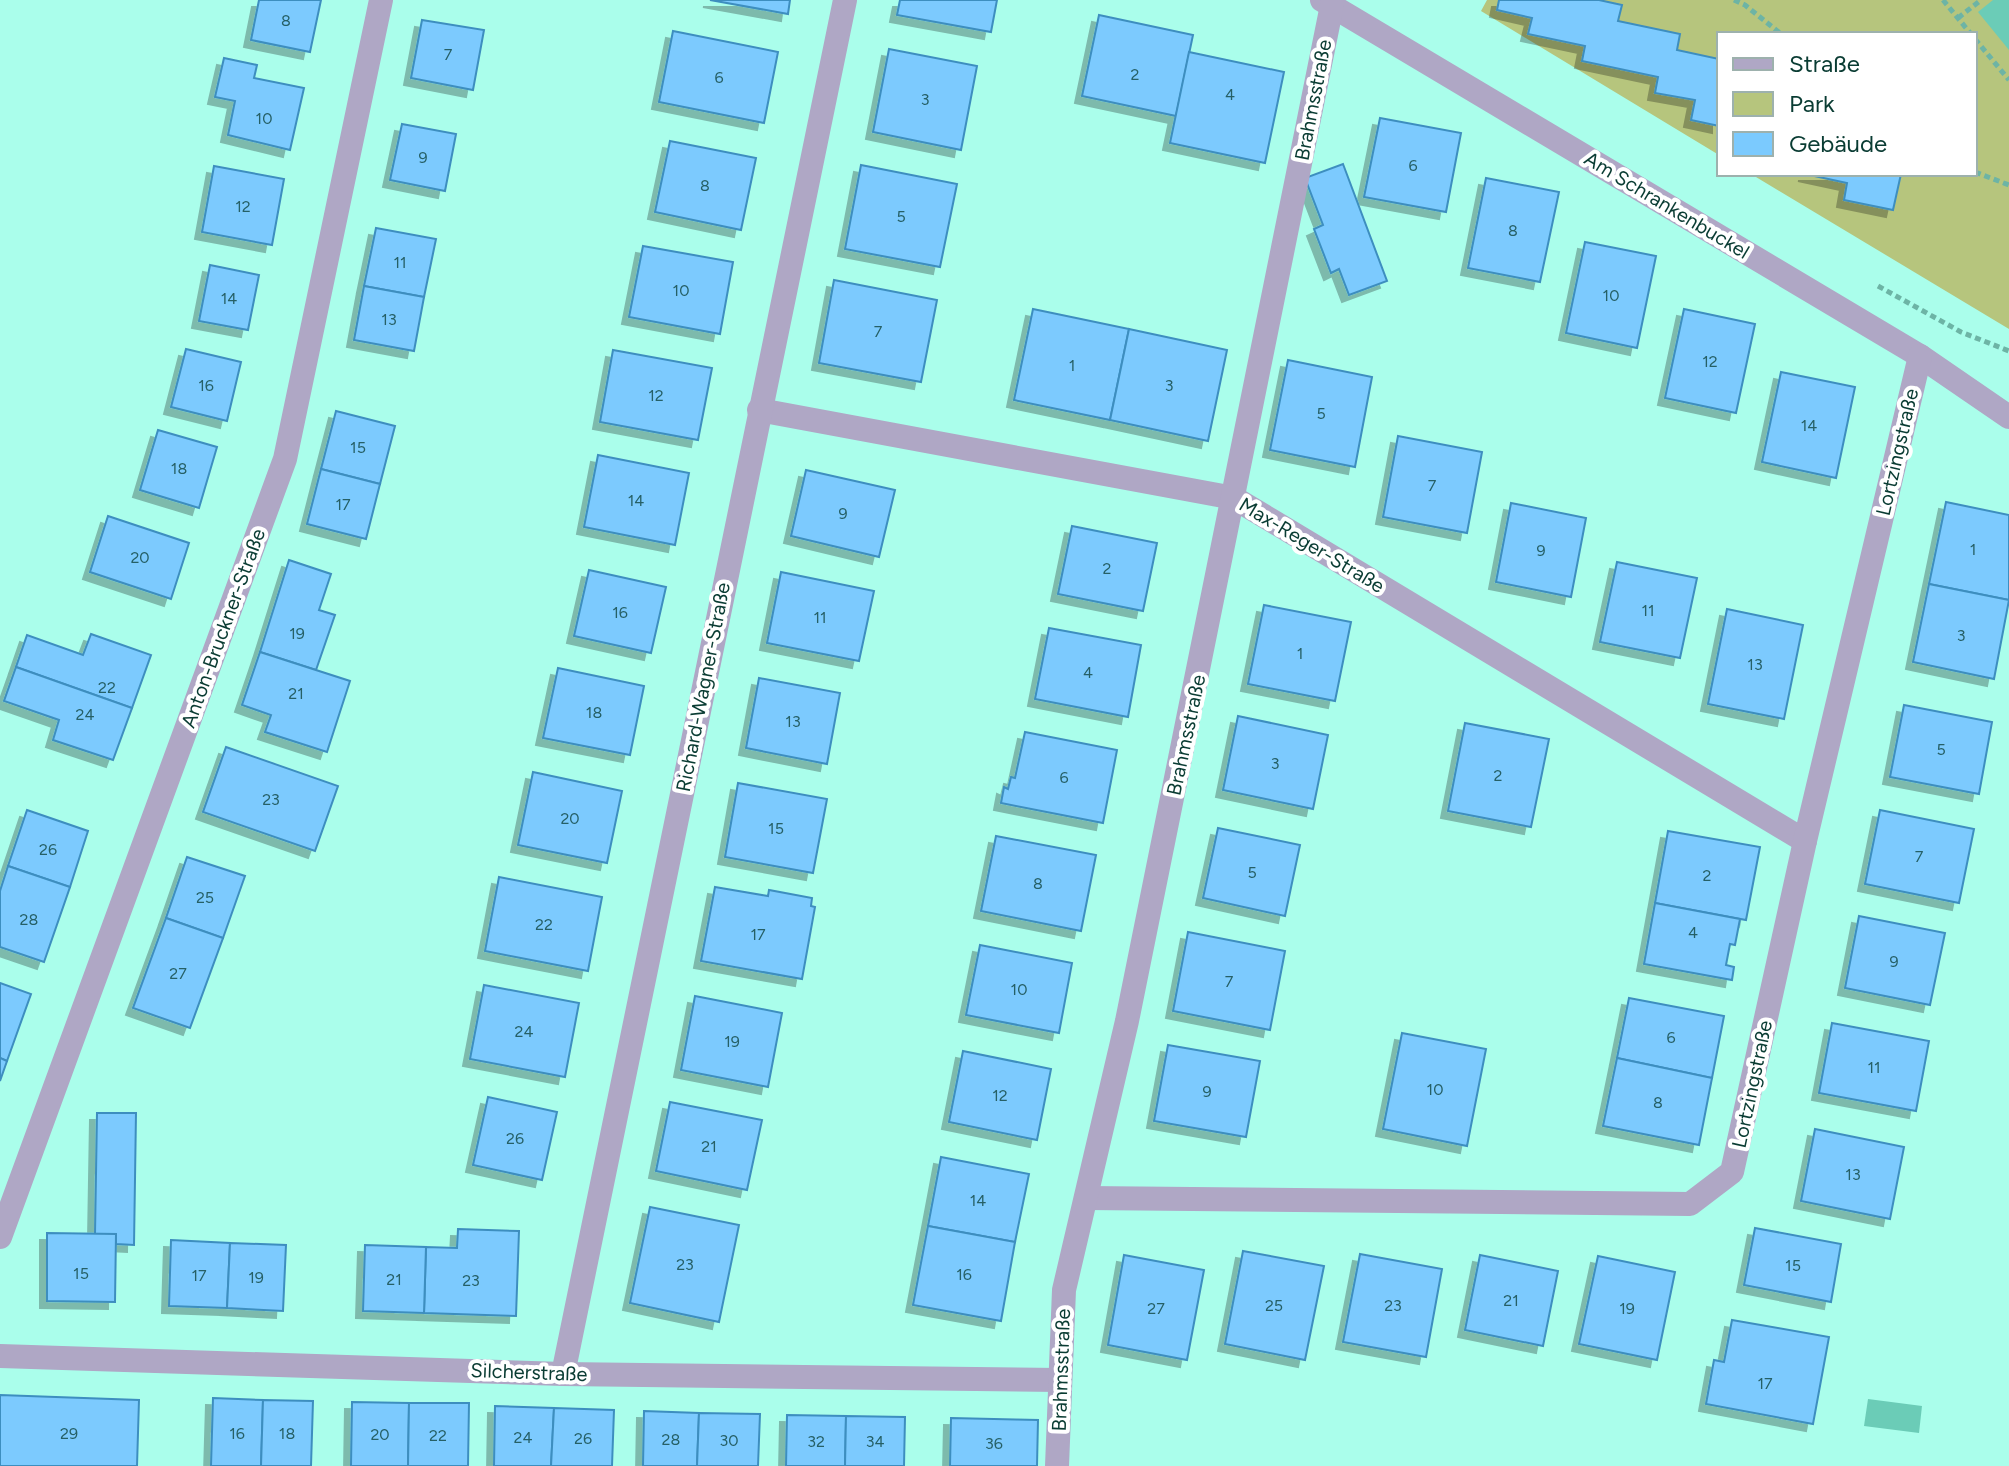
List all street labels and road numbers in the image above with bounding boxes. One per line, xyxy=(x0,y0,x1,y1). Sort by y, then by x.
street label: Brahmsstraße xyxy=(1290,37,1337,163)
street label: Am Schrankenbuckel xyxy=(1580,146,1754,264)
street label: Lortzingstraße xyxy=(1871,386,1923,518)
street label: Max-Reger-Straße xyxy=(1235,492,1389,598)
street label: Anton-Bruckner-Straße xyxy=(176,525,270,731)
street label: Richard-Wagner-Straße xyxy=(671,580,735,794)
street label: Brahmsstraße xyxy=(1162,672,1211,798)
street label: Lortzingstraße xyxy=(1727,1018,1777,1150)
street label: Brahmsstraße xyxy=(1047,1308,1075,1432)
street label: Silcherstraße xyxy=(470,1358,588,1386)

